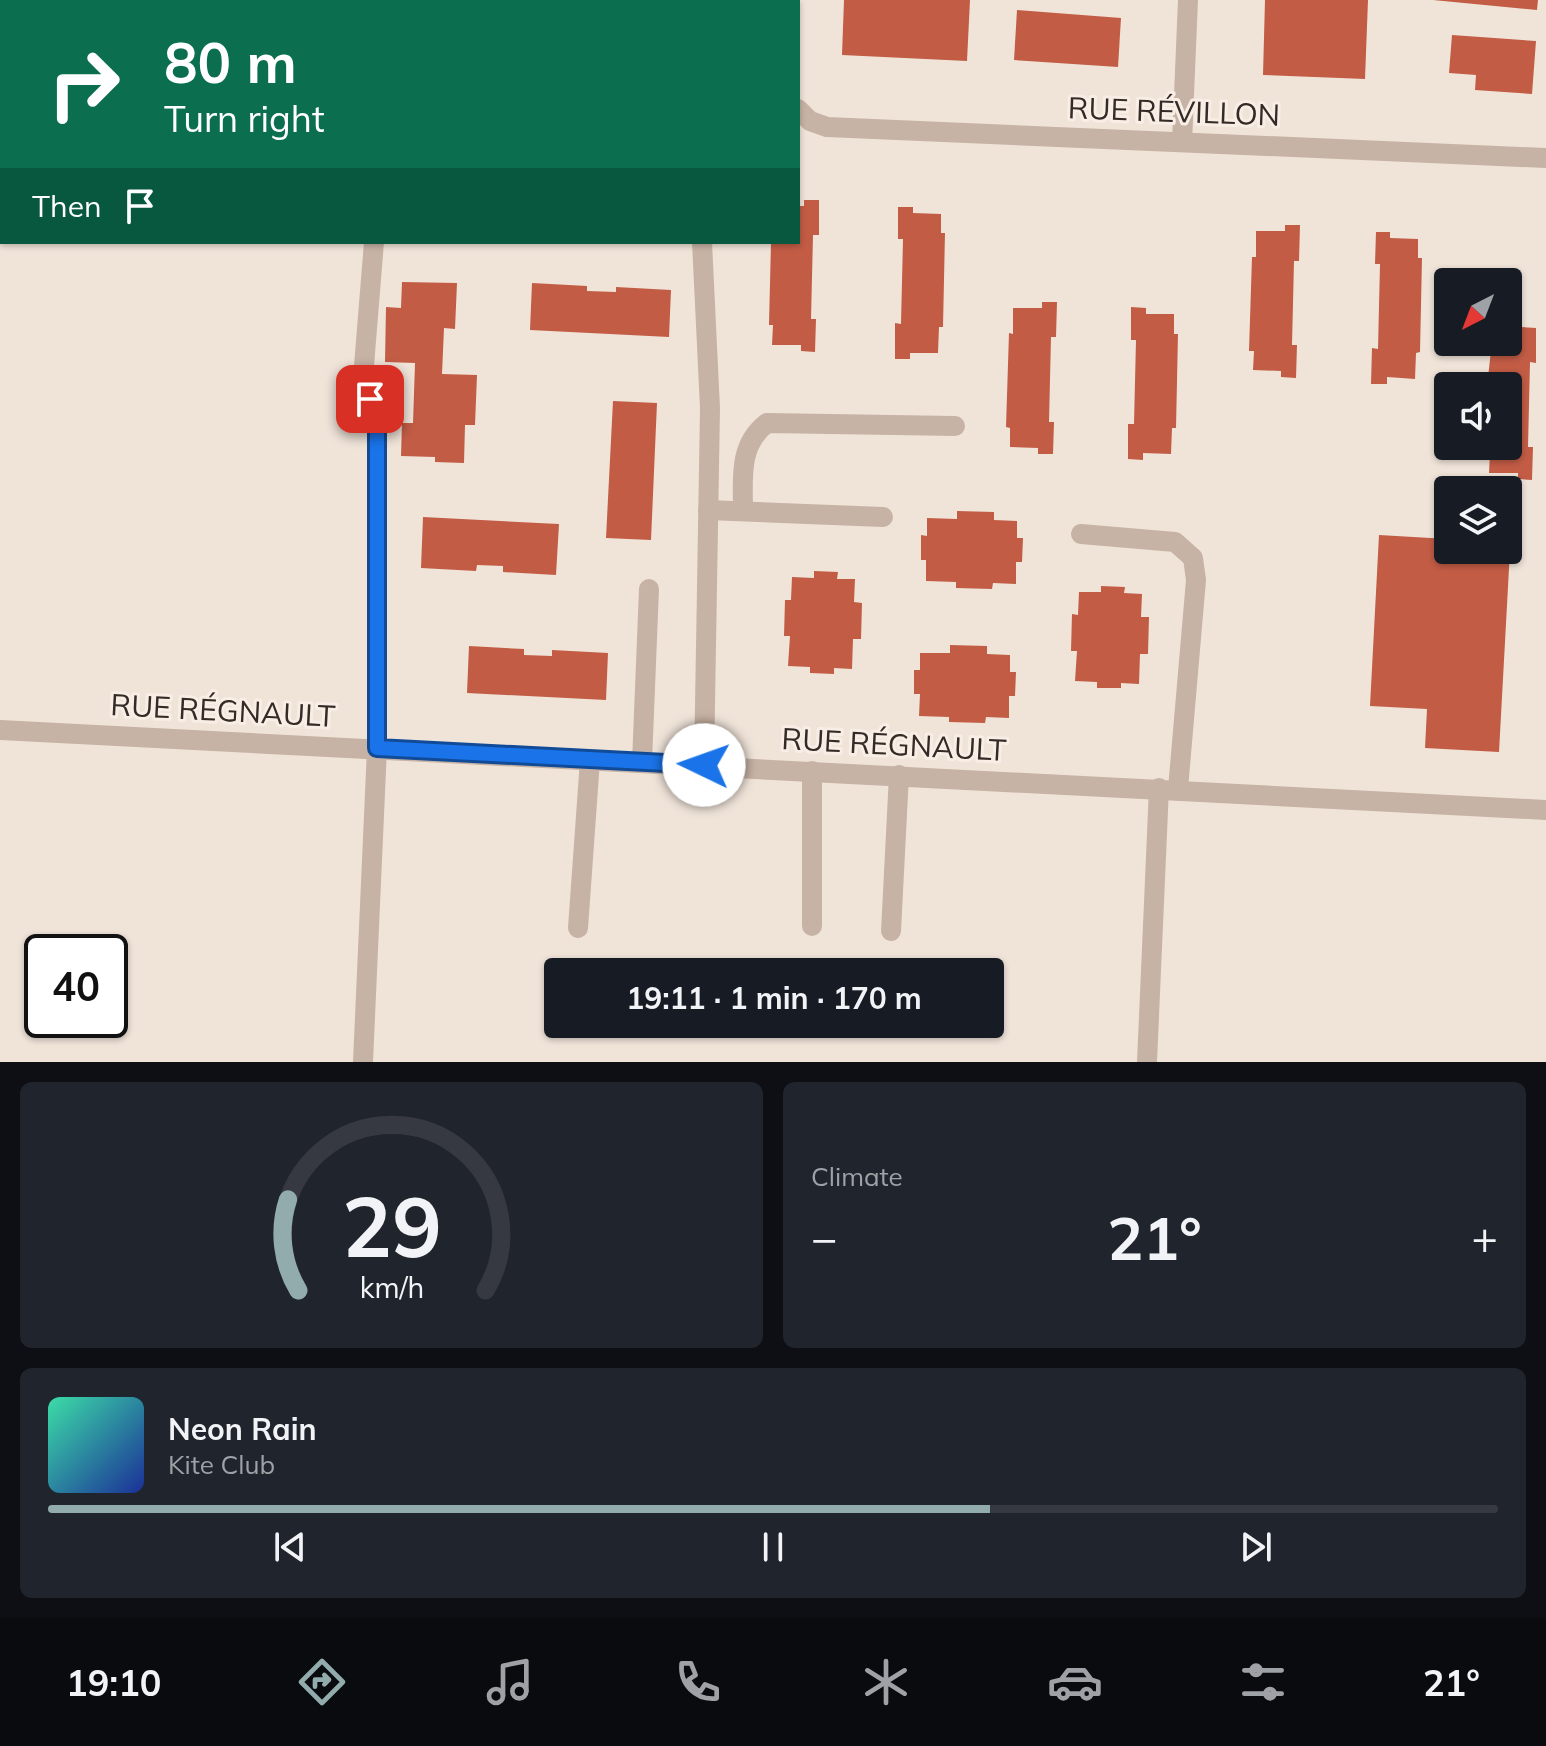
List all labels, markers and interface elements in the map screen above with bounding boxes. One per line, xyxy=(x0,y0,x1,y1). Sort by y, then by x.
text: 80 m xyxy=(164,27,297,97)
icon: right xyxy=(32,32,136,136)
street label: RUE RÉVILLON xyxy=(1067,88,1281,134)
text: Turn right xyxy=(164,96,325,141)
icon: arrive xyxy=(118,184,162,228)
text: Then xyxy=(32,187,102,225)
north arrow xyxy=(1434,268,1522,356)
map controls xyxy=(1434,268,1522,564)
pin xyxy=(336,365,404,433)
button: sound xyxy=(1434,372,1522,460)
icon: arrive xyxy=(348,377,392,421)
button: layers xyxy=(1434,476,1522,564)
street label: RUE RÉGNAULT xyxy=(110,685,337,735)
street label: RUE RÉGNAULT xyxy=(781,719,1008,769)
position arrow xyxy=(662,723,746,807)
speed limit sign: 40 xyxy=(24,934,128,1038)
text: 19:11 · 1 min · 170 m xyxy=(626,979,922,1017)
text: Climate xyxy=(811,1160,903,1193)
text: 29 xyxy=(342,1173,441,1278)
text: 21° xyxy=(1107,1200,1202,1275)
text: − xyxy=(811,1210,837,1265)
text: + xyxy=(1472,1210,1498,1265)
text: km/h xyxy=(359,1269,424,1305)
text: Neon Rain xyxy=(168,1410,317,1448)
text: Kite Club xyxy=(168,1448,275,1481)
icon: previous xyxy=(268,1525,312,1569)
icon: pause xyxy=(751,1525,795,1569)
icon: next xyxy=(1234,1525,1278,1569)
icon: directions xyxy=(294,1654,350,1710)
icon: music xyxy=(482,1654,538,1710)
icon: phone xyxy=(670,1654,726,1710)
icon: climate xyxy=(858,1654,914,1710)
icon: car xyxy=(1047,1654,1103,1710)
icon: filters xyxy=(1235,1654,1291,1710)
text: 19:10 xyxy=(66,1660,161,1705)
text: 21° xyxy=(1423,1660,1480,1705)

